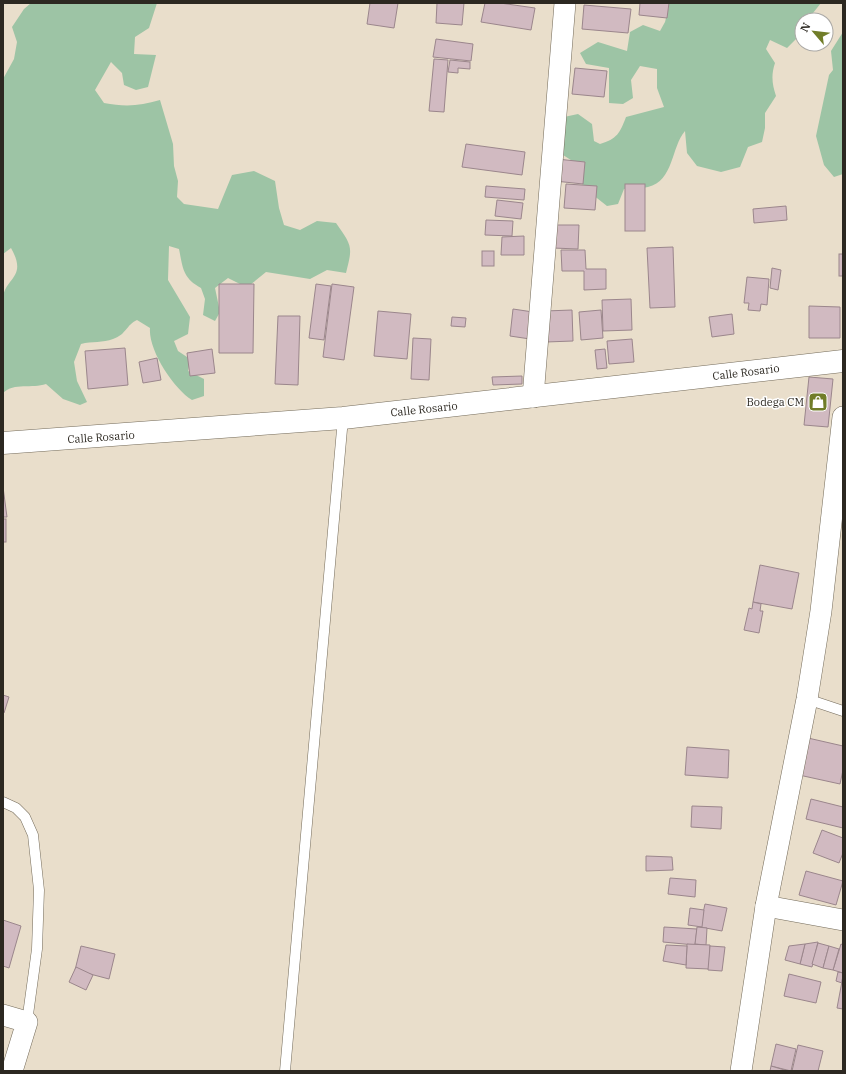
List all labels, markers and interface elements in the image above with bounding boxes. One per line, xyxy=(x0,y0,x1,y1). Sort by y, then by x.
north arrow xyxy=(794,12,834,52)
text: N xyxy=(797,20,814,34)
street label: Calle Rosario xyxy=(712,361,780,383)
shop icon: Bodega CM xyxy=(807,391,829,413)
place label: Bodega CM xyxy=(746,395,804,409)
street label: Calle Rosario xyxy=(390,399,458,419)
street label: Calle Rosario xyxy=(67,428,135,446)

